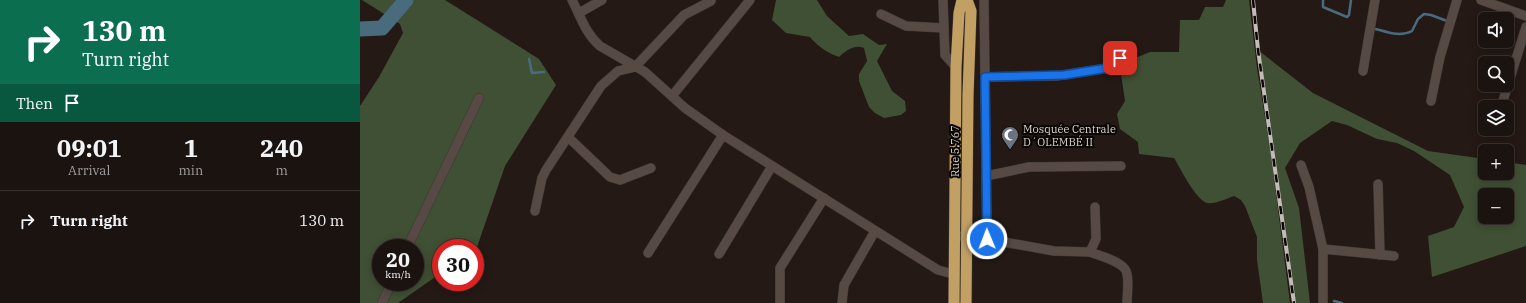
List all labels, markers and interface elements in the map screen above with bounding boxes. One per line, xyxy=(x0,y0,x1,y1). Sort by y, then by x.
text: 130 m xyxy=(82,12,166,49)
map controls xyxy=(1478,12,1514,224)
button: sound xyxy=(1478,12,1514,48)
icon: right xyxy=(16,16,68,68)
pin xyxy=(1103,41,1137,75)
icon: arrive xyxy=(1109,47,1131,69)
text: Turn right xyxy=(82,48,169,71)
button: search xyxy=(1478,56,1514,92)
icon: arrive xyxy=(61,92,83,114)
text: Then xyxy=(16,94,53,113)
button: layers xyxy=(1478,100,1514,136)
place label: Mosquée Centrale D´OLEMBÉ II xyxy=(1023,122,1116,149)
street label: Rue 5.767 xyxy=(948,125,962,177)
mosque icon: Mosquée Centrale D´OLEMBÉ II xyxy=(1000,125,1020,150)
text: 09:01 xyxy=(57,132,122,164)
text: 1 xyxy=(184,132,198,164)
text: 240 xyxy=(260,132,303,164)
button: + xyxy=(1478,144,1514,180)
text: Arrival xyxy=(68,162,110,179)
text: min xyxy=(178,162,203,179)
text: m xyxy=(275,162,288,179)
button: − xyxy=(1478,188,1514,224)
icon: right xyxy=(16,210,38,232)
text: Turn right xyxy=(50,211,128,230)
text: 130 m xyxy=(299,211,344,230)
position arrow xyxy=(966,218,1008,260)
speed limit sign: 30 xyxy=(432,239,484,291)
text: 20 xyxy=(386,246,410,273)
text: km/h xyxy=(385,268,411,281)

